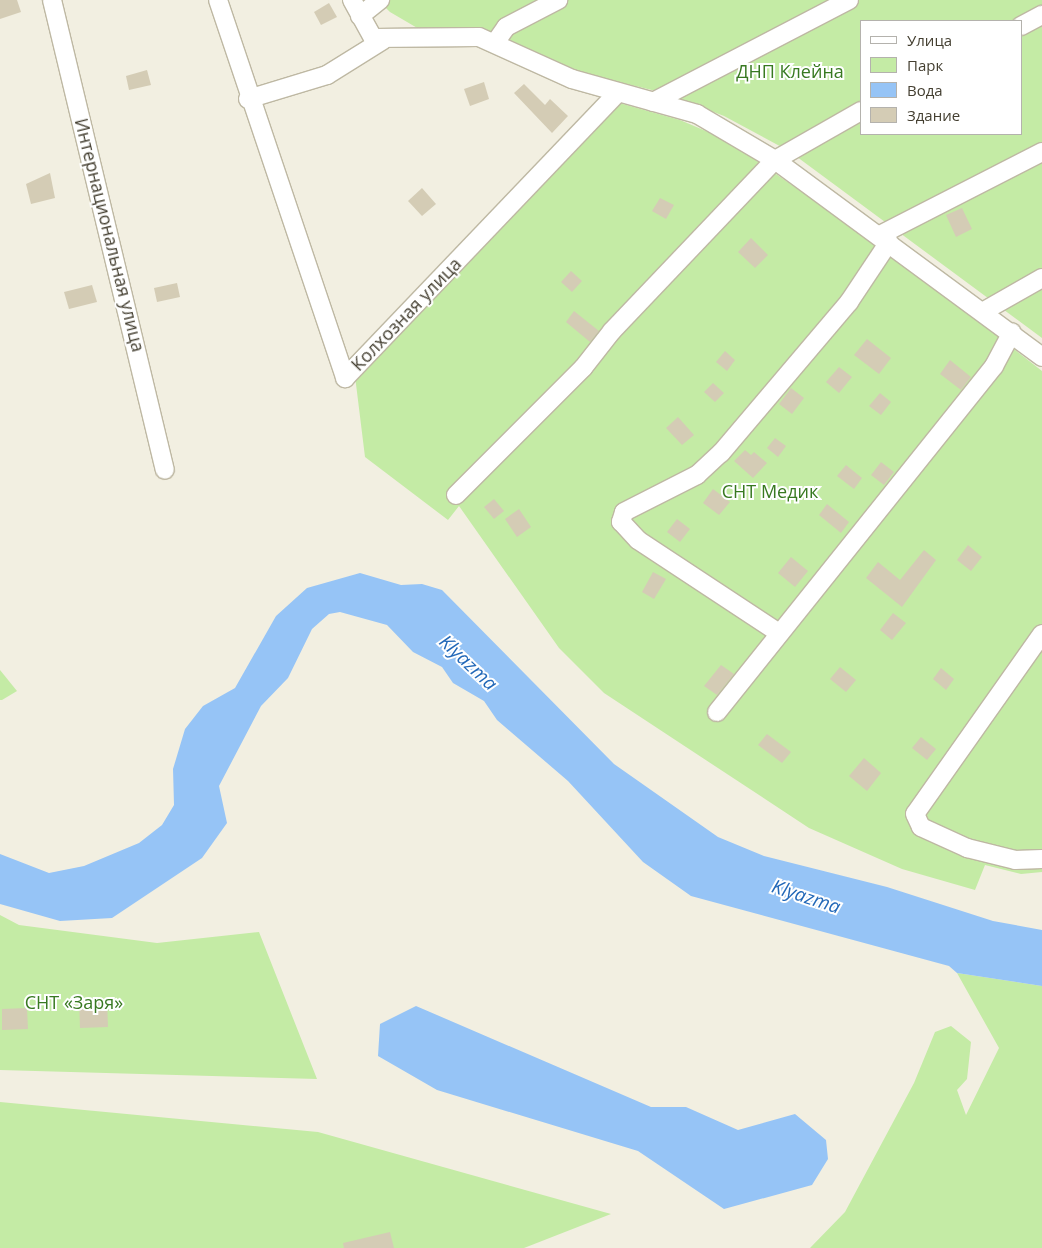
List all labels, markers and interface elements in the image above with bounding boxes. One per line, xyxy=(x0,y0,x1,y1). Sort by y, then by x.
legend xyxy=(860,20,1022,135)
text: Улица xyxy=(907,30,952,50)
text: Парк xyxy=(907,55,943,75)
park label: ДНП Клейна xyxy=(736,60,844,82)
text: Вода xyxy=(907,80,943,100)
text: Здание xyxy=(907,105,960,125)
street label: Интернациональная улица xyxy=(70,116,150,354)
street label: Колхозная улица xyxy=(346,253,466,375)
park label: СНТ Медик xyxy=(722,480,818,502)
water label: Klyazma xyxy=(434,631,502,695)
water label: Klyazma xyxy=(769,875,843,919)
park label: СНТ «Заря» xyxy=(25,991,123,1013)

